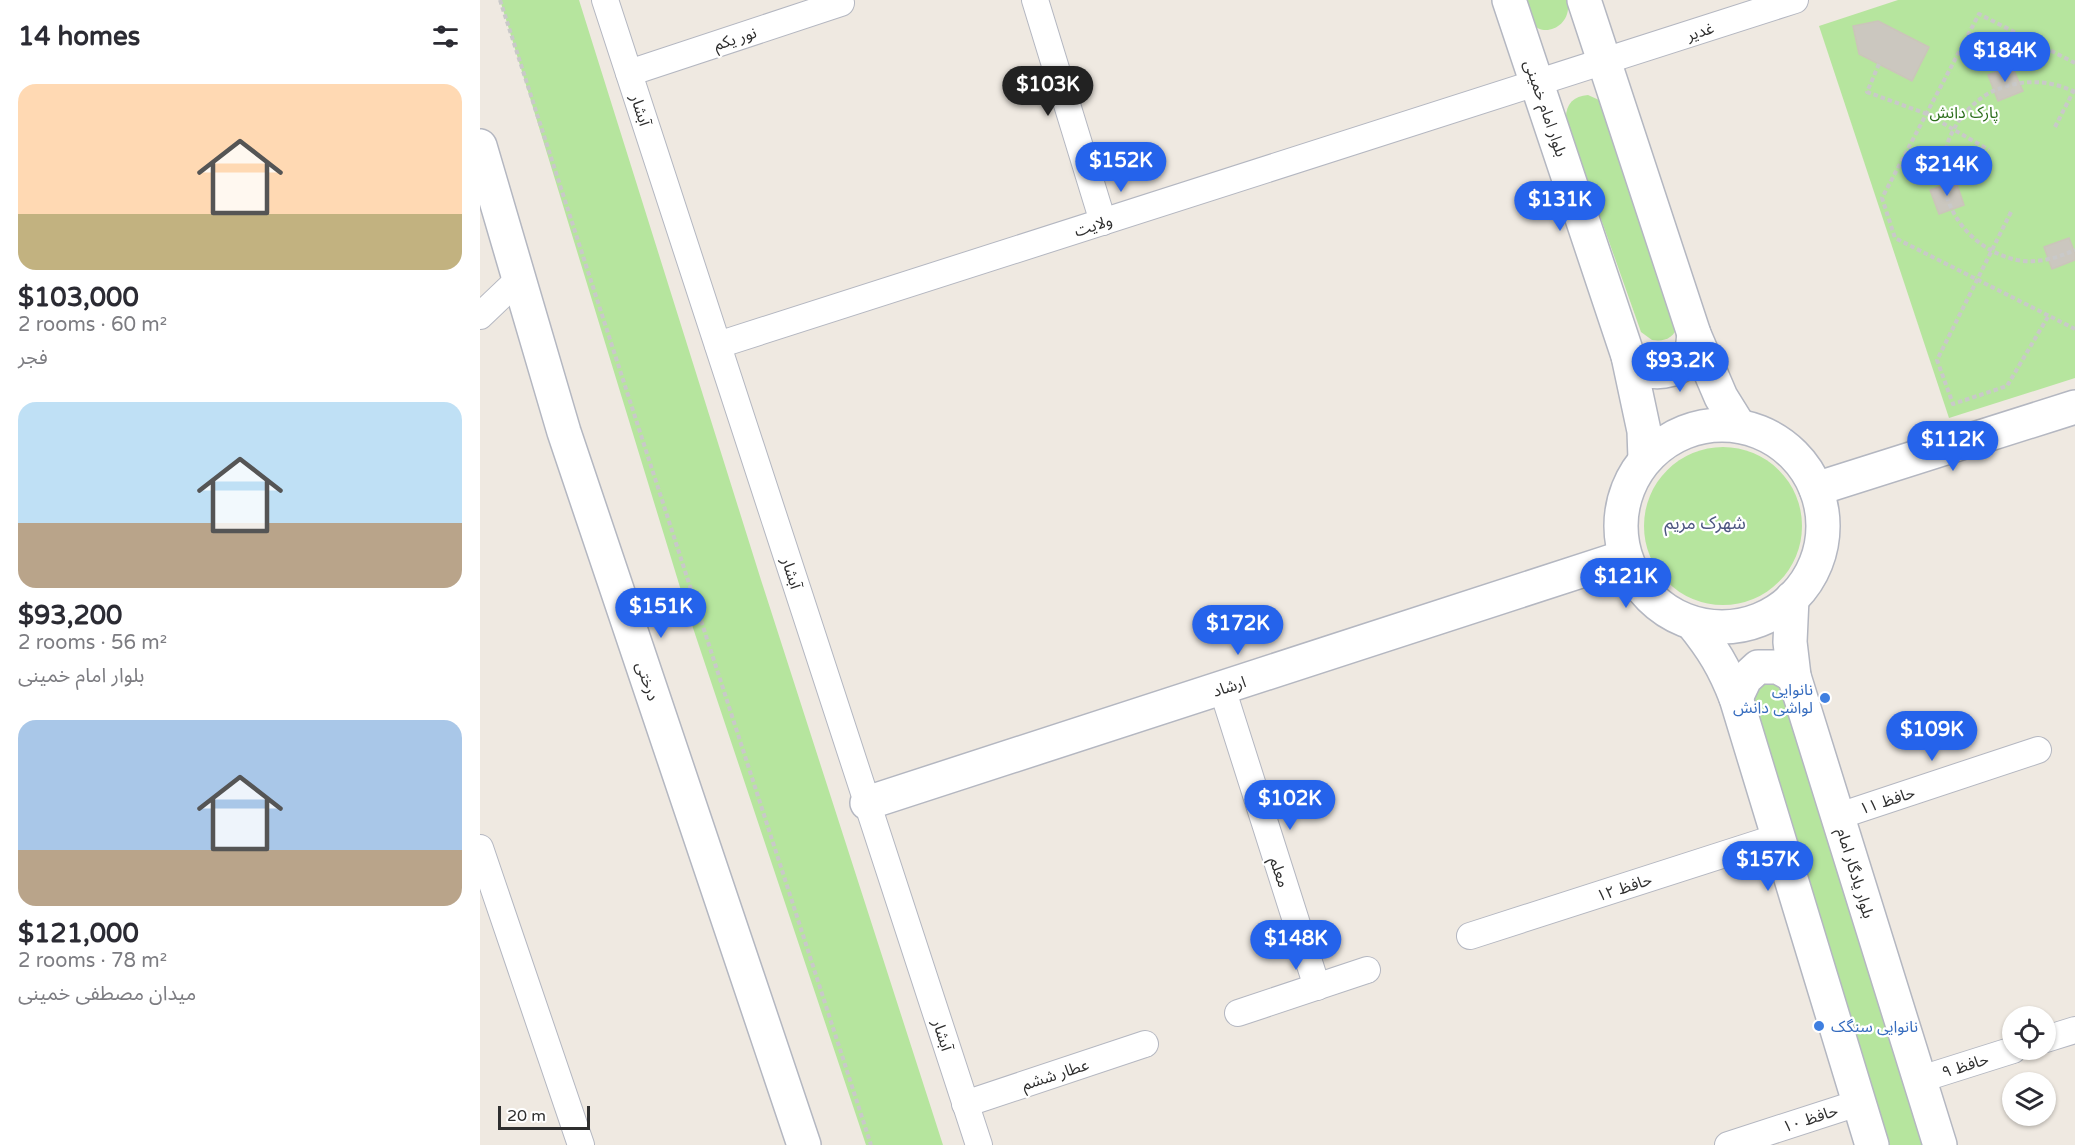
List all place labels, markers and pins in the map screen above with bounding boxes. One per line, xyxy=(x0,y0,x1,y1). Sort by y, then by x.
pin: $184K xyxy=(1963,32,2047,83)
pin: $103K xyxy=(1006,66,1090,117)
pin: $152K xyxy=(1079,142,1163,193)
pin: $214K xyxy=(1905,146,1989,197)
pin: $131K xyxy=(1518,181,1602,232)
pin: $93.2K xyxy=(1631,342,1729,393)
pin: $112K xyxy=(1911,421,1995,472)
pin: $121K xyxy=(1584,558,1668,609)
pin: $151K xyxy=(619,588,703,639)
pin: $172K xyxy=(1196,605,1280,656)
place label: نانوایی لواشی دانش xyxy=(1733,680,1813,718)
marker: نانوایی لواشی دانش xyxy=(1818,691,1832,705)
pin: $109K xyxy=(1890,711,1974,762)
pin: $102K xyxy=(1248,780,1332,831)
pin: $157K xyxy=(1726,841,1810,892)
pin: $148K xyxy=(1254,920,1338,971)
place label: نانوایی سنگک xyxy=(1831,1017,1918,1037)
marker: نانوایی سنگک xyxy=(1812,1019,1826,1033)

